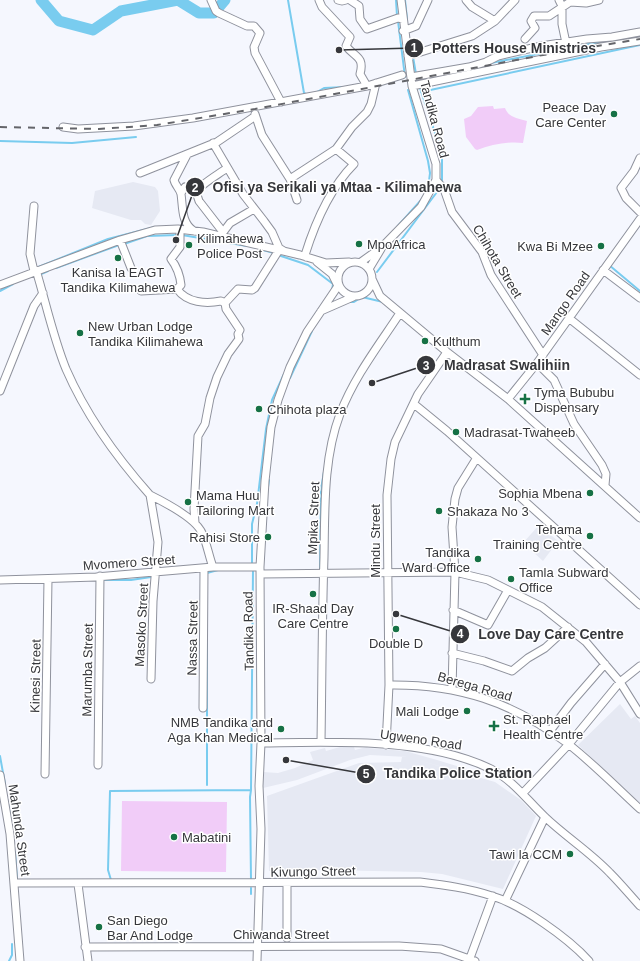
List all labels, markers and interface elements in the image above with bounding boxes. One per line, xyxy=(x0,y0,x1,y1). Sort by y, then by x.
callout: Potters House Ministries xyxy=(404,35,604,61)
text: Potters House Ministries xyxy=(432,40,596,56)
text: 1 xyxy=(411,41,418,55)
street label: Tandika Road xyxy=(417,79,452,159)
place label: Peace Day Care Center xyxy=(535,100,607,130)
marker: Peace Day Care Center xyxy=(609,109,619,119)
callout: Ofisi ya Serikali ya Mtaa - Kilimahewa xyxy=(185,174,470,200)
text: Ofisi ya Serikali ya Mtaa - Kilimahewa xyxy=(213,179,462,195)
text: 2 xyxy=(192,181,199,195)
street label: Chihota Street xyxy=(470,222,526,301)
place label: Kilimahewa Police Post xyxy=(197,231,264,261)
place label: MpoAfrica xyxy=(367,237,426,252)
marker: MpoAfrica xyxy=(354,239,364,249)
place label: Kwa Bi Mzee xyxy=(517,239,593,254)
marker: Kilimahewa Police Post xyxy=(184,240,194,250)
marker: Kwa Bi Mzee xyxy=(596,241,606,251)
marker: Kanisa la EAGT Tandika Kilimahewa xyxy=(113,253,123,263)
place label: Kanisa la EAGT Tandika Kilimahewa xyxy=(61,265,176,295)
street label: Mango Road xyxy=(538,268,593,338)
place label: New Urban Lodge Tandika Kilimahewa xyxy=(88,319,204,349)
marker: New Urban Lodge Tandika Kilimahewa xyxy=(75,328,85,338)
place label: Kulthum xyxy=(433,334,481,349)
marker: Kulthum xyxy=(420,336,430,346)
callout: Madrasat Swalihiin xyxy=(416,352,578,378)
text: Madrasat Swalihiin xyxy=(444,357,570,373)
text: 3 xyxy=(423,359,430,373)
place label: Tyma Bububu Dispensary xyxy=(534,385,614,415)
marker: Tyma Bububu Dispensary xyxy=(519,393,531,405)
place label: Chihota plaza xyxy=(267,402,347,417)
marker: Chihota plaza xyxy=(254,404,264,414)
place label: Madrasat-Twaheeb xyxy=(464,425,575,440)
marker: Madrasat-Twaheeb xyxy=(451,427,461,437)
street label: Mpika Street xyxy=(305,481,322,555)
place label: Sophia Mbena xyxy=(498,486,583,501)
place label: Mama Huu Tailoring Mart xyxy=(196,488,274,518)
marker: Sophia Mbena xyxy=(585,488,595,498)
marker: Mama Huu Tailoring Mart xyxy=(183,497,193,507)
street label: Mindu Street xyxy=(368,504,383,578)
place label: Shakaza No 3 xyxy=(447,504,529,519)
marker: Shakaza No 3 xyxy=(434,506,444,516)
place label: Tehama Training Centre xyxy=(493,522,583,552)
place label: Rahisi Store xyxy=(189,530,260,545)
marker: Tehama Training Centre xyxy=(585,531,595,541)
marker: Rahisi Store xyxy=(263,532,273,542)
place label: Tandika Ward Office xyxy=(402,545,471,575)
street label: Mvomero Street xyxy=(82,552,176,573)
marker: Tandika Ward Office xyxy=(473,554,483,564)
place label: Tamla Subward Office xyxy=(519,565,609,595)
marker: Tamla Subward Office xyxy=(506,574,516,584)
street label: Masoko Street xyxy=(132,582,151,667)
marker: IR-Shaad Day Care Centre xyxy=(308,589,318,599)
street label: Tandika Road xyxy=(240,591,257,671)
street label: Nassa Street xyxy=(184,600,201,676)
place label: IR-Shaad Day Care Centre xyxy=(272,601,354,631)
callout: Love Day Care Centre xyxy=(450,621,631,647)
street label: Marumba Street xyxy=(79,623,96,717)
marker: Double D xyxy=(391,624,401,634)
text: Love Day Care Centre xyxy=(478,626,624,642)
text: 4 xyxy=(457,627,464,641)
place label: Double D xyxy=(369,636,423,651)
street label: Kinesi Street xyxy=(27,639,44,713)
street label: Berega Road xyxy=(436,669,514,704)
place label: Mali Lodge xyxy=(395,704,459,719)
marker: Mali Lodge xyxy=(462,706,472,716)
place label: St. Raphael Health Centre xyxy=(503,712,583,742)
place label: NMB Tandika and Aga Khan Medical xyxy=(167,715,273,745)
marker: St. Raphael Health Centre xyxy=(488,720,500,732)
marker: NMB Tandika and Aga Khan Medical xyxy=(276,724,286,734)
street label: Ugweno Road xyxy=(379,726,463,753)
callout: Tandika Police Station xyxy=(356,761,540,787)
text: Tandika Police Station xyxy=(384,765,532,781)
text: 5 xyxy=(363,767,370,781)
street label: Mahunda Street xyxy=(6,783,33,877)
place label: Mabatini xyxy=(182,830,231,845)
marker: Mabatini xyxy=(169,832,179,842)
place label: Tawi la CCM xyxy=(489,847,562,862)
marker: Tawi la CCM xyxy=(565,849,575,859)
street label: Kivungo Street xyxy=(270,863,356,880)
place label: San Diego Bar And Lodge xyxy=(107,913,193,943)
marker: San Diego Bar And Lodge xyxy=(94,922,104,932)
street label: Chiwanda Street xyxy=(233,927,329,942)

